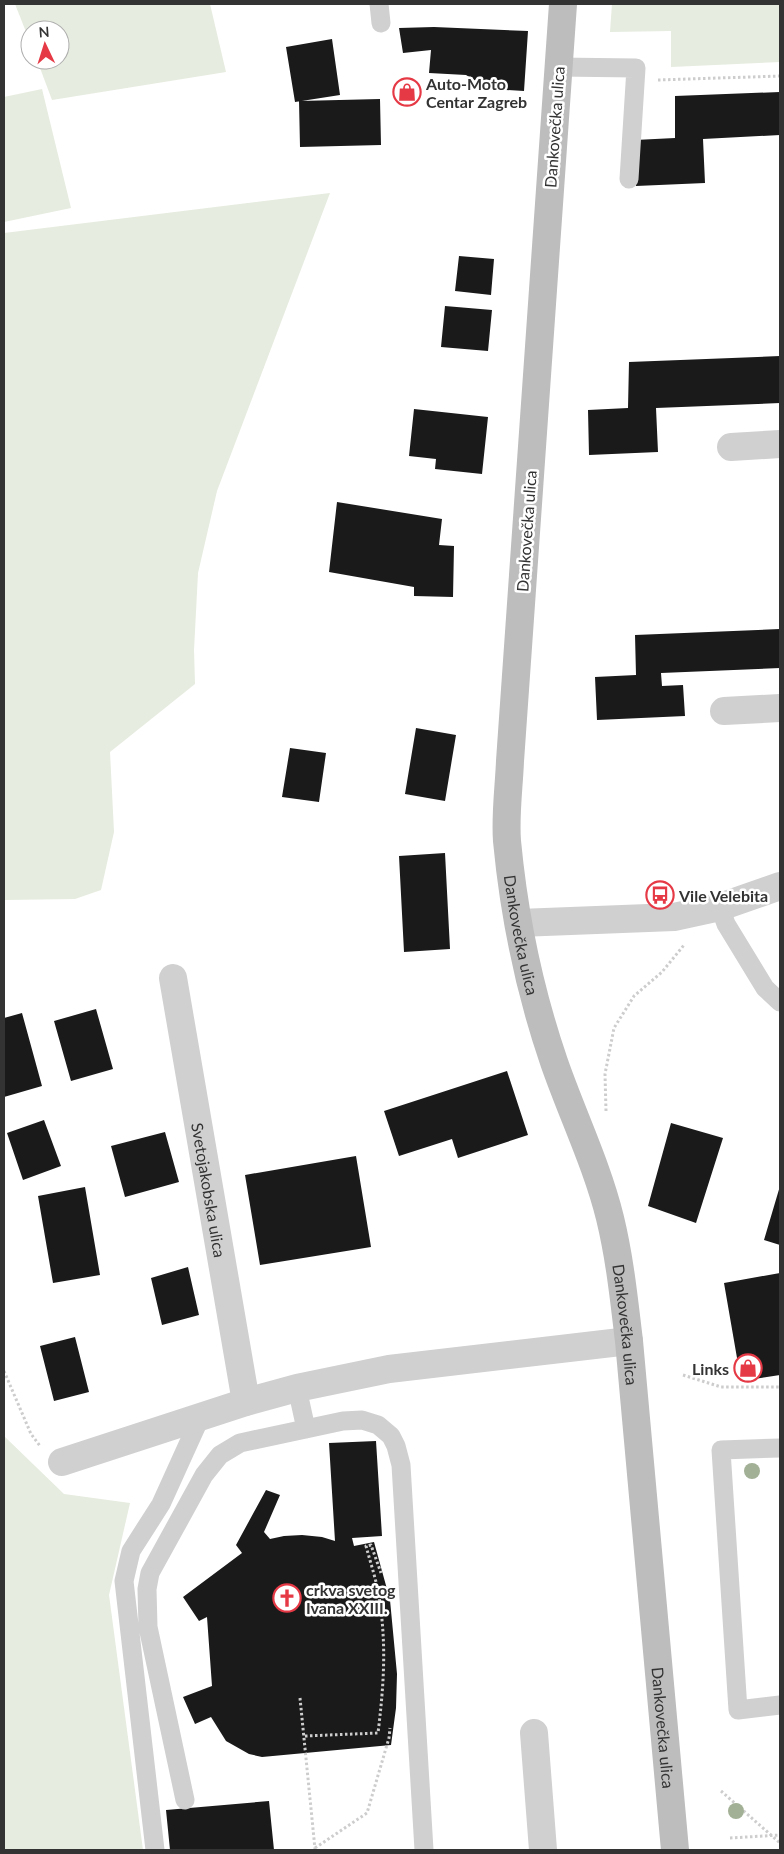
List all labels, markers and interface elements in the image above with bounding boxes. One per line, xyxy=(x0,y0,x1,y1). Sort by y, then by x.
north arrow xyxy=(20,20,70,70)
text: N xyxy=(38,23,50,40)
street label: Dankovečka ulica xyxy=(540,66,568,188)
place label: Auto-Moto Centar Zagreb xyxy=(425,74,527,111)
shop icon: Auto-Moto Centar Zagreb xyxy=(392,77,422,107)
street label: Dankovečka ulica xyxy=(512,470,540,592)
street label: Dankovečka ulica xyxy=(501,874,543,997)
bus stop icon: Vile Velebita xyxy=(645,880,675,910)
place label: Vile Velebita xyxy=(678,886,768,905)
street label: Svetojakobska ulica xyxy=(189,1121,230,1259)
street label: Dankovečka ulica xyxy=(610,1263,642,1386)
shop icon: Links xyxy=(733,1353,763,1383)
place label: Links xyxy=(692,1359,729,1378)
place label: crkva svetog Ivana XXIII. xyxy=(306,1580,396,1617)
church icon: crkva svetog Ivana XXIII. xyxy=(272,1583,302,1613)
street label: Dankovečka ulica xyxy=(649,1666,679,1789)

